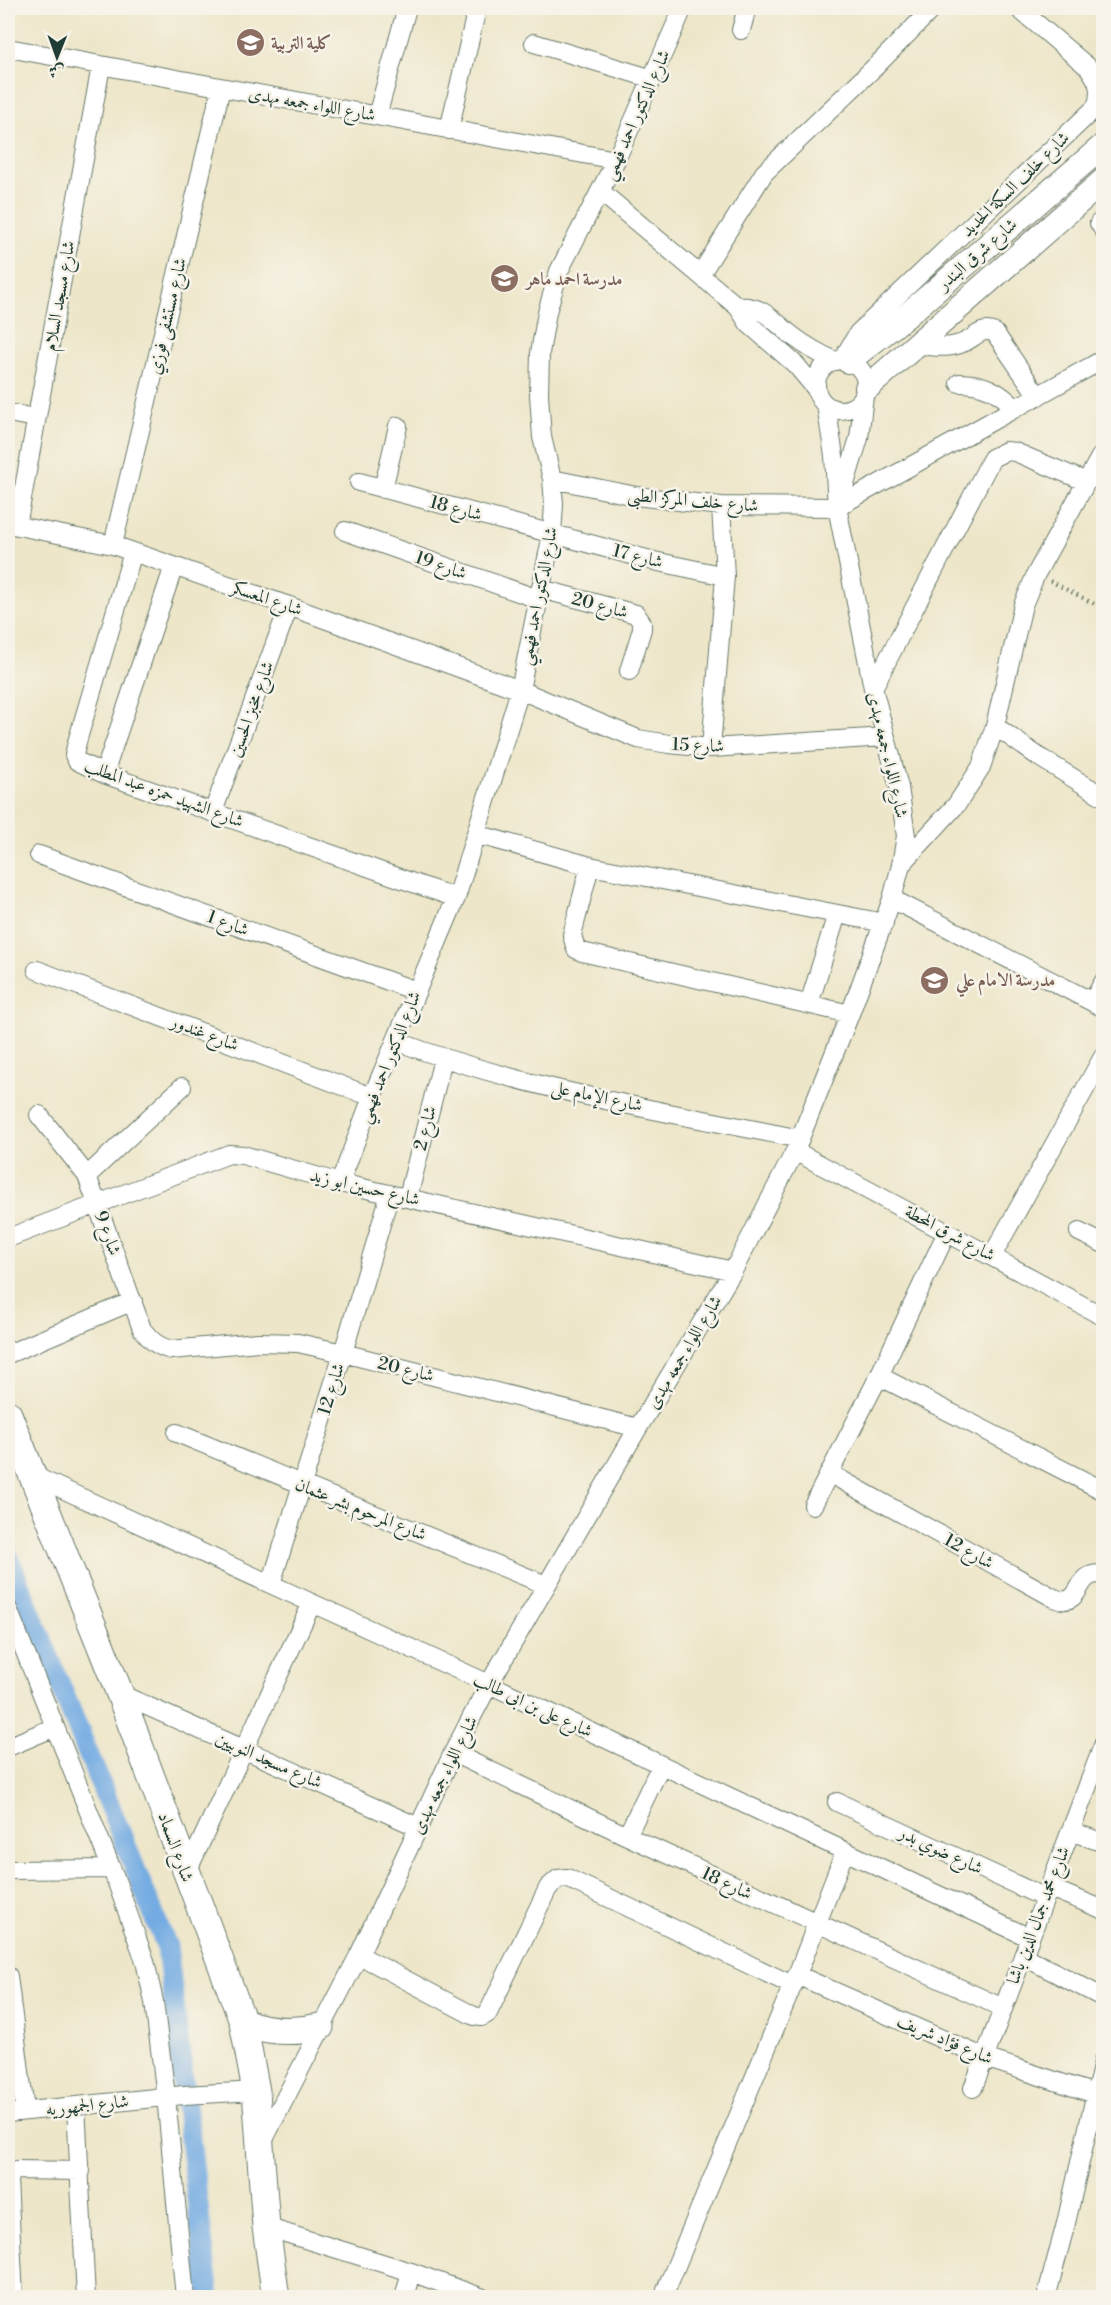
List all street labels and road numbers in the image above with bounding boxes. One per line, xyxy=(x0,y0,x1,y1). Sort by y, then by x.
street label: شارع الدكتور احمد فهمي xyxy=(597,46,680,186)
street label: شارع اللواء جمعه مهدى xyxy=(246,82,377,130)
street label: شارع خلف السكة الحديد xyxy=(956,127,1077,244)
street label: شارع شرق البندر xyxy=(931,213,1024,299)
street label: شارع مسجد السلام xyxy=(38,239,84,354)
street label: شارع مستشفى فوزي xyxy=(143,255,195,377)
street label: شارع خلف المركز الطبى xyxy=(626,483,759,521)
street label: شارع 18 xyxy=(426,490,485,529)
street label: شارع الدكتور احمد فهمي xyxy=(514,525,568,668)
street label: شارع 17 xyxy=(610,539,665,577)
street label: شارع 19 xyxy=(411,546,470,588)
street label: شارع المعسكر xyxy=(225,575,306,624)
street label: شارع 20 xyxy=(569,587,630,627)
street label: شارع مخبز الحسين xyxy=(224,658,282,761)
street label: شارع اللواء جمعه مهدى xyxy=(859,690,913,821)
street label: شارع 15 xyxy=(671,733,725,761)
street label: شارع الشهيد حمزه عبد المطلب xyxy=(80,754,247,836)
street label: شارع 1 xyxy=(203,905,252,944)
street label: شارع الدكتور احمد فهمي xyxy=(352,988,431,1128)
street label: شارع غندور xyxy=(165,1009,242,1060)
street label: شارع الإمام على xyxy=(549,1076,644,1121)
street label: شارع 2 xyxy=(409,1103,445,1154)
street label: شارع حسين ابو زيد xyxy=(307,1164,422,1214)
street label: شارع شرق المحطة xyxy=(899,1200,999,1270)
street label: شارع 9 xyxy=(86,1208,126,1260)
street label: شارع اللواء جمعه مهدى xyxy=(641,1291,730,1415)
street label: شارع 20 xyxy=(375,1351,436,1390)
street label: شارع 12 xyxy=(313,1360,353,1419)
street label: شارع المرحوم بشر عثمان xyxy=(290,1473,430,1550)
street label: شارع 12 xyxy=(938,1528,998,1577)
street label: شارع على بن ابى طالب xyxy=(468,1668,596,1746)
street label: شارع اللواء جمعه مهدى xyxy=(406,1712,486,1839)
street label: شارع مسجد النوبيين xyxy=(211,1727,326,1797)
street label: شارع السماد xyxy=(149,1809,199,1886)
street label: شارع ضوي بدر xyxy=(892,1820,986,1883)
street label: شارع محمد جمال الدين باشا xyxy=(1002,1843,1078,1988)
street label: شارع 18 xyxy=(696,1862,756,1908)
street label: شارع فؤاد شريف xyxy=(892,2009,996,2073)
street label: شارع الجمهوريه xyxy=(44,2090,130,2124)

